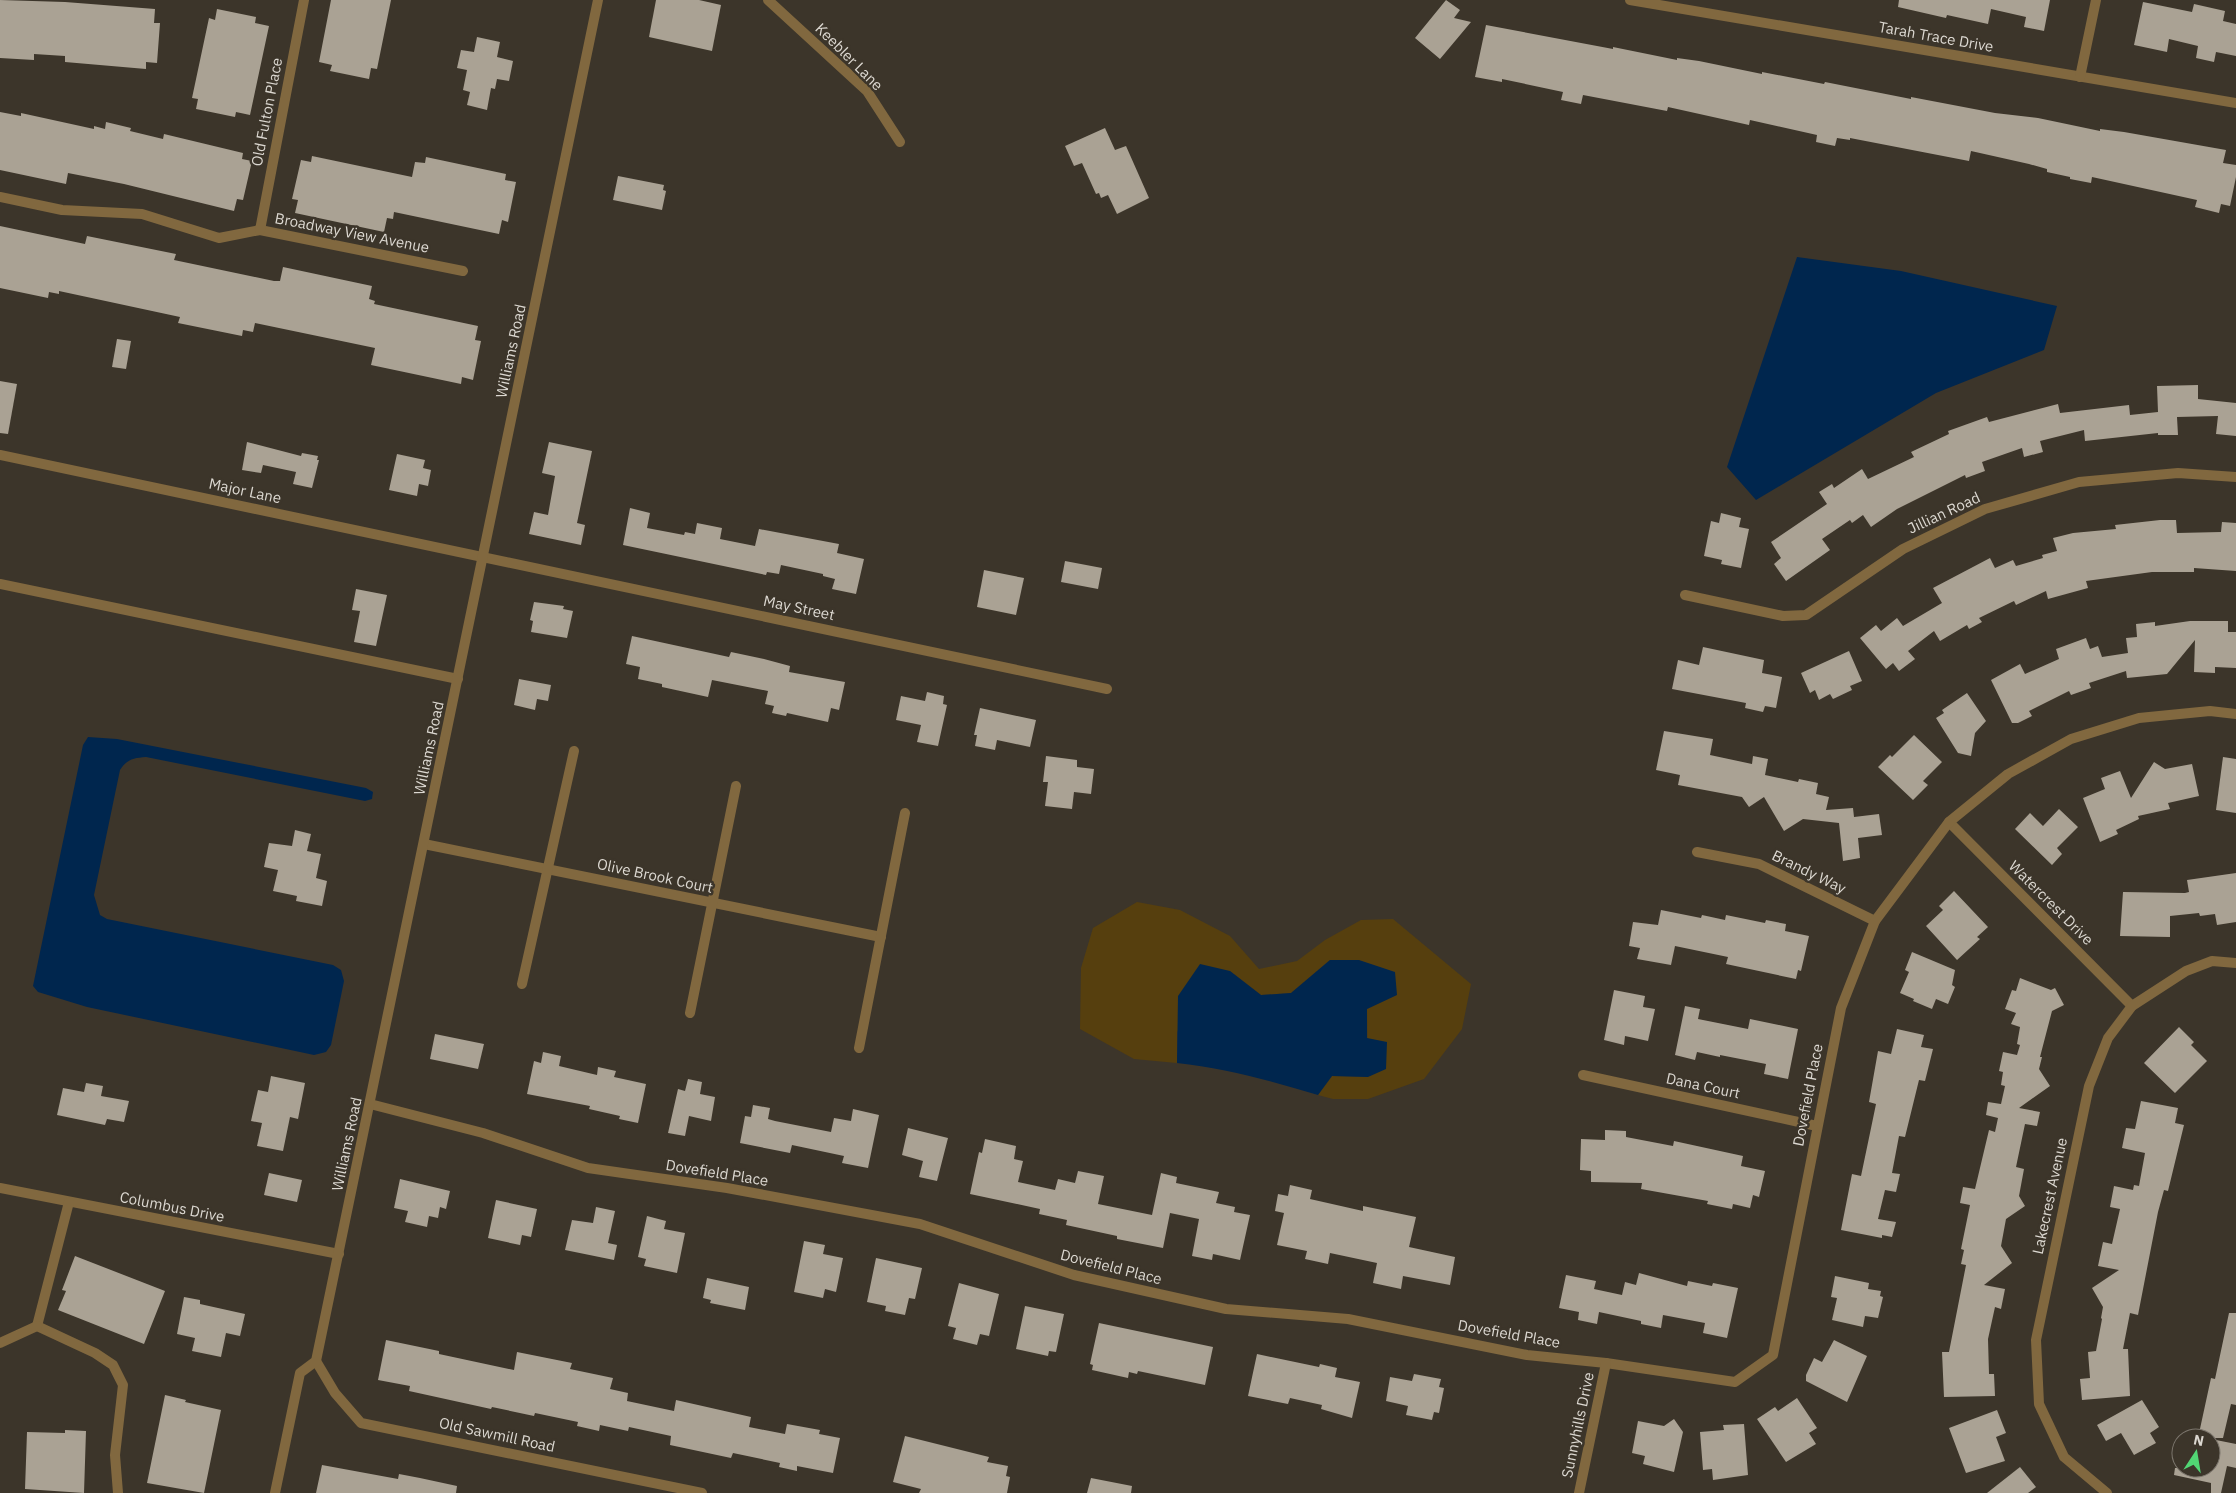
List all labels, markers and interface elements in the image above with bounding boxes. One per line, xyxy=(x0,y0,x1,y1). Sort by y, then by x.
street label: Tarah Trace Drive xyxy=(1877,17,1995,56)
street label: Keebler Lane xyxy=(812,19,887,94)
street label: Old Fulton Place xyxy=(247,56,286,168)
street label: Broadway View Avenue xyxy=(273,208,431,257)
street label: Williams Road xyxy=(491,302,530,400)
street label: Major Lane xyxy=(207,474,283,507)
street label: Jillian Road xyxy=(1905,487,1983,538)
street label: May Street xyxy=(762,591,836,624)
street label: Williams Road xyxy=(409,699,448,797)
street label: Brandy Way xyxy=(1769,845,1850,898)
street label: Olive Brook Court xyxy=(595,854,715,897)
street label: Watercrest Drive xyxy=(2005,856,2098,949)
street label: Dovefield Place xyxy=(1788,1042,1827,1148)
street label: Dana Court xyxy=(1664,1068,1742,1103)
street label: Williams Road xyxy=(327,1095,366,1193)
street label: Lakecrest Avenue xyxy=(2028,1136,2071,1256)
street label: Dovefield Place xyxy=(664,1155,770,1190)
street label: Columbus Drive xyxy=(118,1187,226,1226)
street label: Dovefield Place xyxy=(1058,1245,1164,1288)
street label: Dovefield Place xyxy=(1456,1315,1562,1352)
street label: Sunnyhills Drive xyxy=(1557,1370,1598,1480)
street label: Old Sawmill Road xyxy=(437,1413,557,1456)
north arrow xyxy=(2171,1428,2221,1478)
text: N xyxy=(2192,1430,2206,1450)

